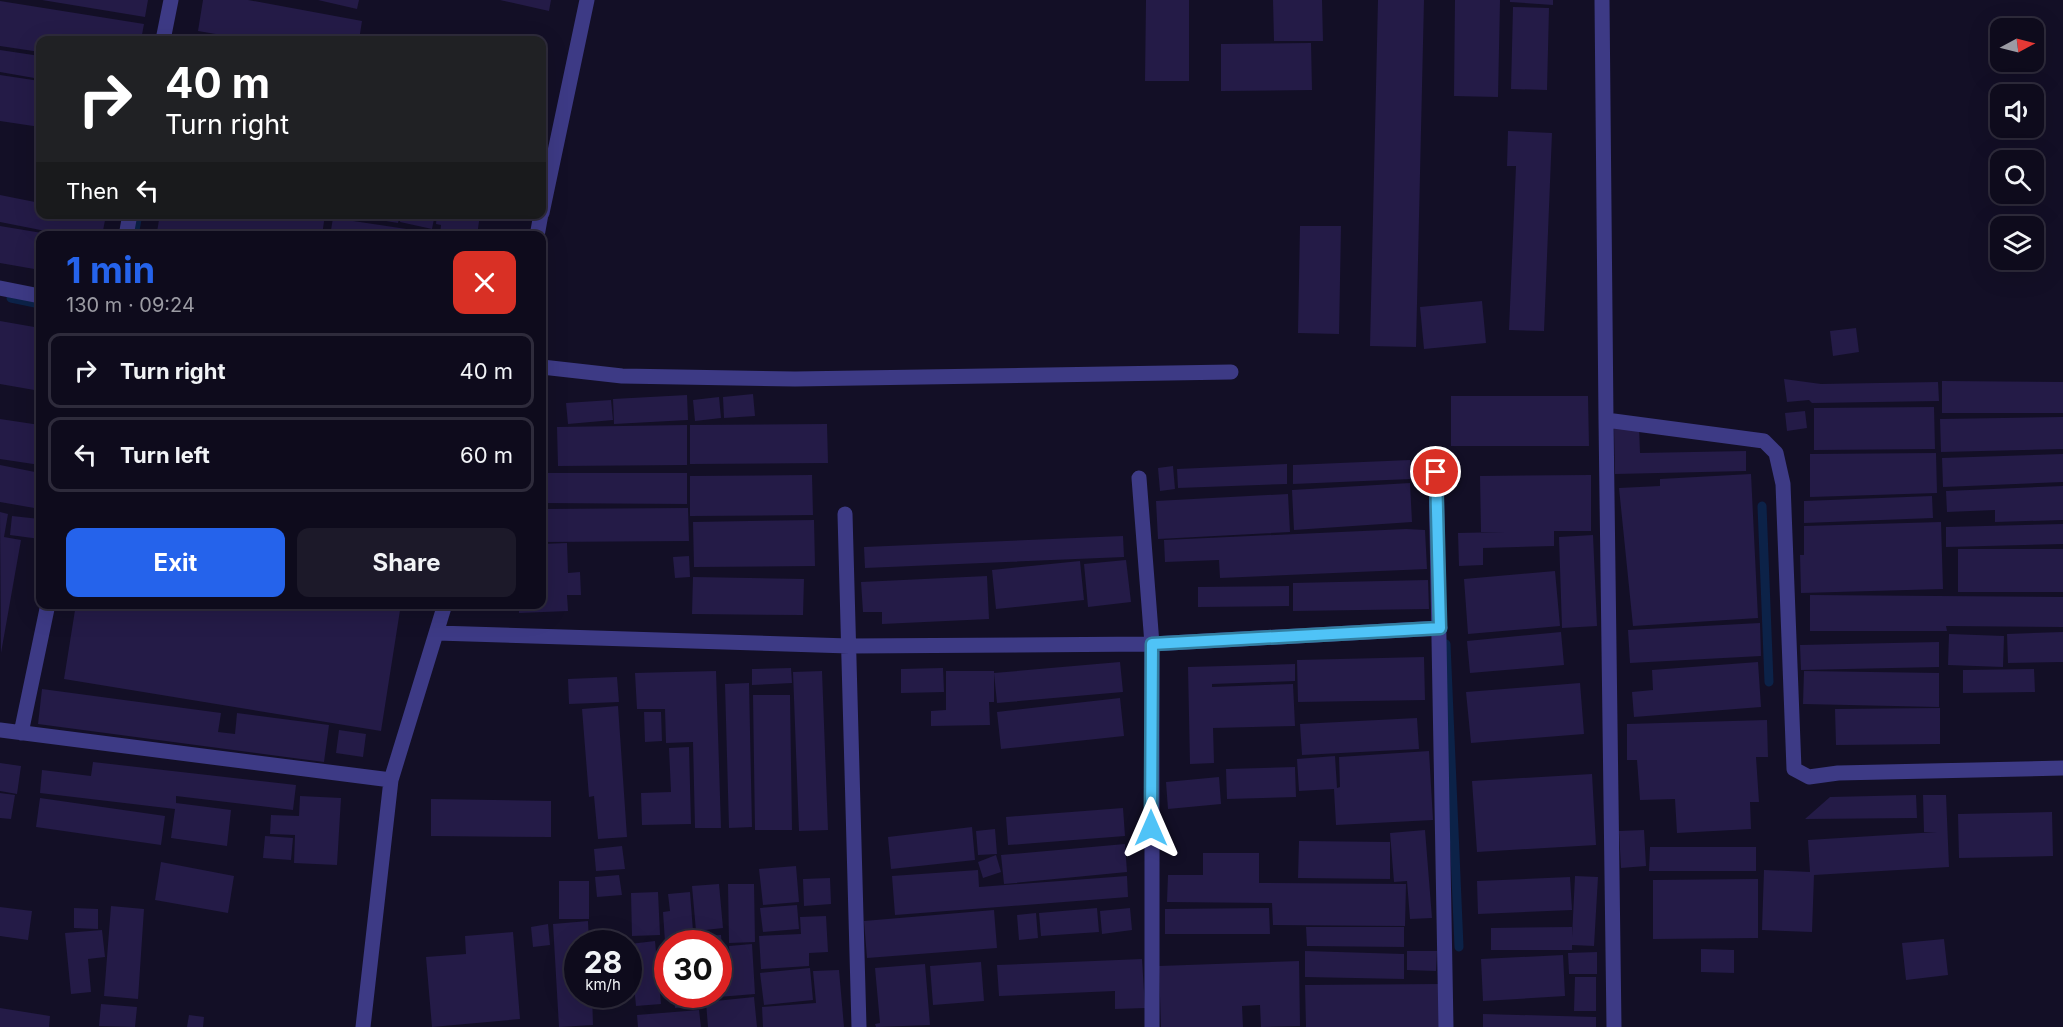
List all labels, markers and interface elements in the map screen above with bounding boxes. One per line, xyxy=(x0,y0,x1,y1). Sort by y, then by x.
north arrow xyxy=(1990,18,2044,72)
map controls xyxy=(1990,18,2044,270)
text: 40 m xyxy=(165,57,270,108)
icon: right xyxy=(66,60,144,138)
button: sound xyxy=(1990,84,2044,138)
text: Turn right xyxy=(165,108,289,141)
button: search xyxy=(1990,150,2044,204)
icon: left xyxy=(131,174,164,207)
text: Then xyxy=(66,178,119,204)
button: layers xyxy=(1990,216,2044,270)
text: 1 min xyxy=(66,248,155,292)
button: close xyxy=(453,251,516,314)
text: 130 m · 09:24 xyxy=(66,293,195,317)
icon: right xyxy=(69,354,102,387)
text: Turn right xyxy=(120,358,226,384)
text: 40 m xyxy=(459,358,513,384)
icon: left xyxy=(69,438,102,471)
text: Turn left xyxy=(120,442,210,468)
text: 60 m xyxy=(460,442,513,468)
pin xyxy=(1410,446,1461,497)
icon: arrive xyxy=(1419,455,1452,488)
button: Exit xyxy=(66,528,285,597)
button: Share xyxy=(297,528,516,597)
position arrow xyxy=(1119,796,1183,860)
speed limit sign: 30 xyxy=(654,930,732,1008)
text: 28 xyxy=(584,944,622,980)
text: km/h xyxy=(585,975,621,994)

